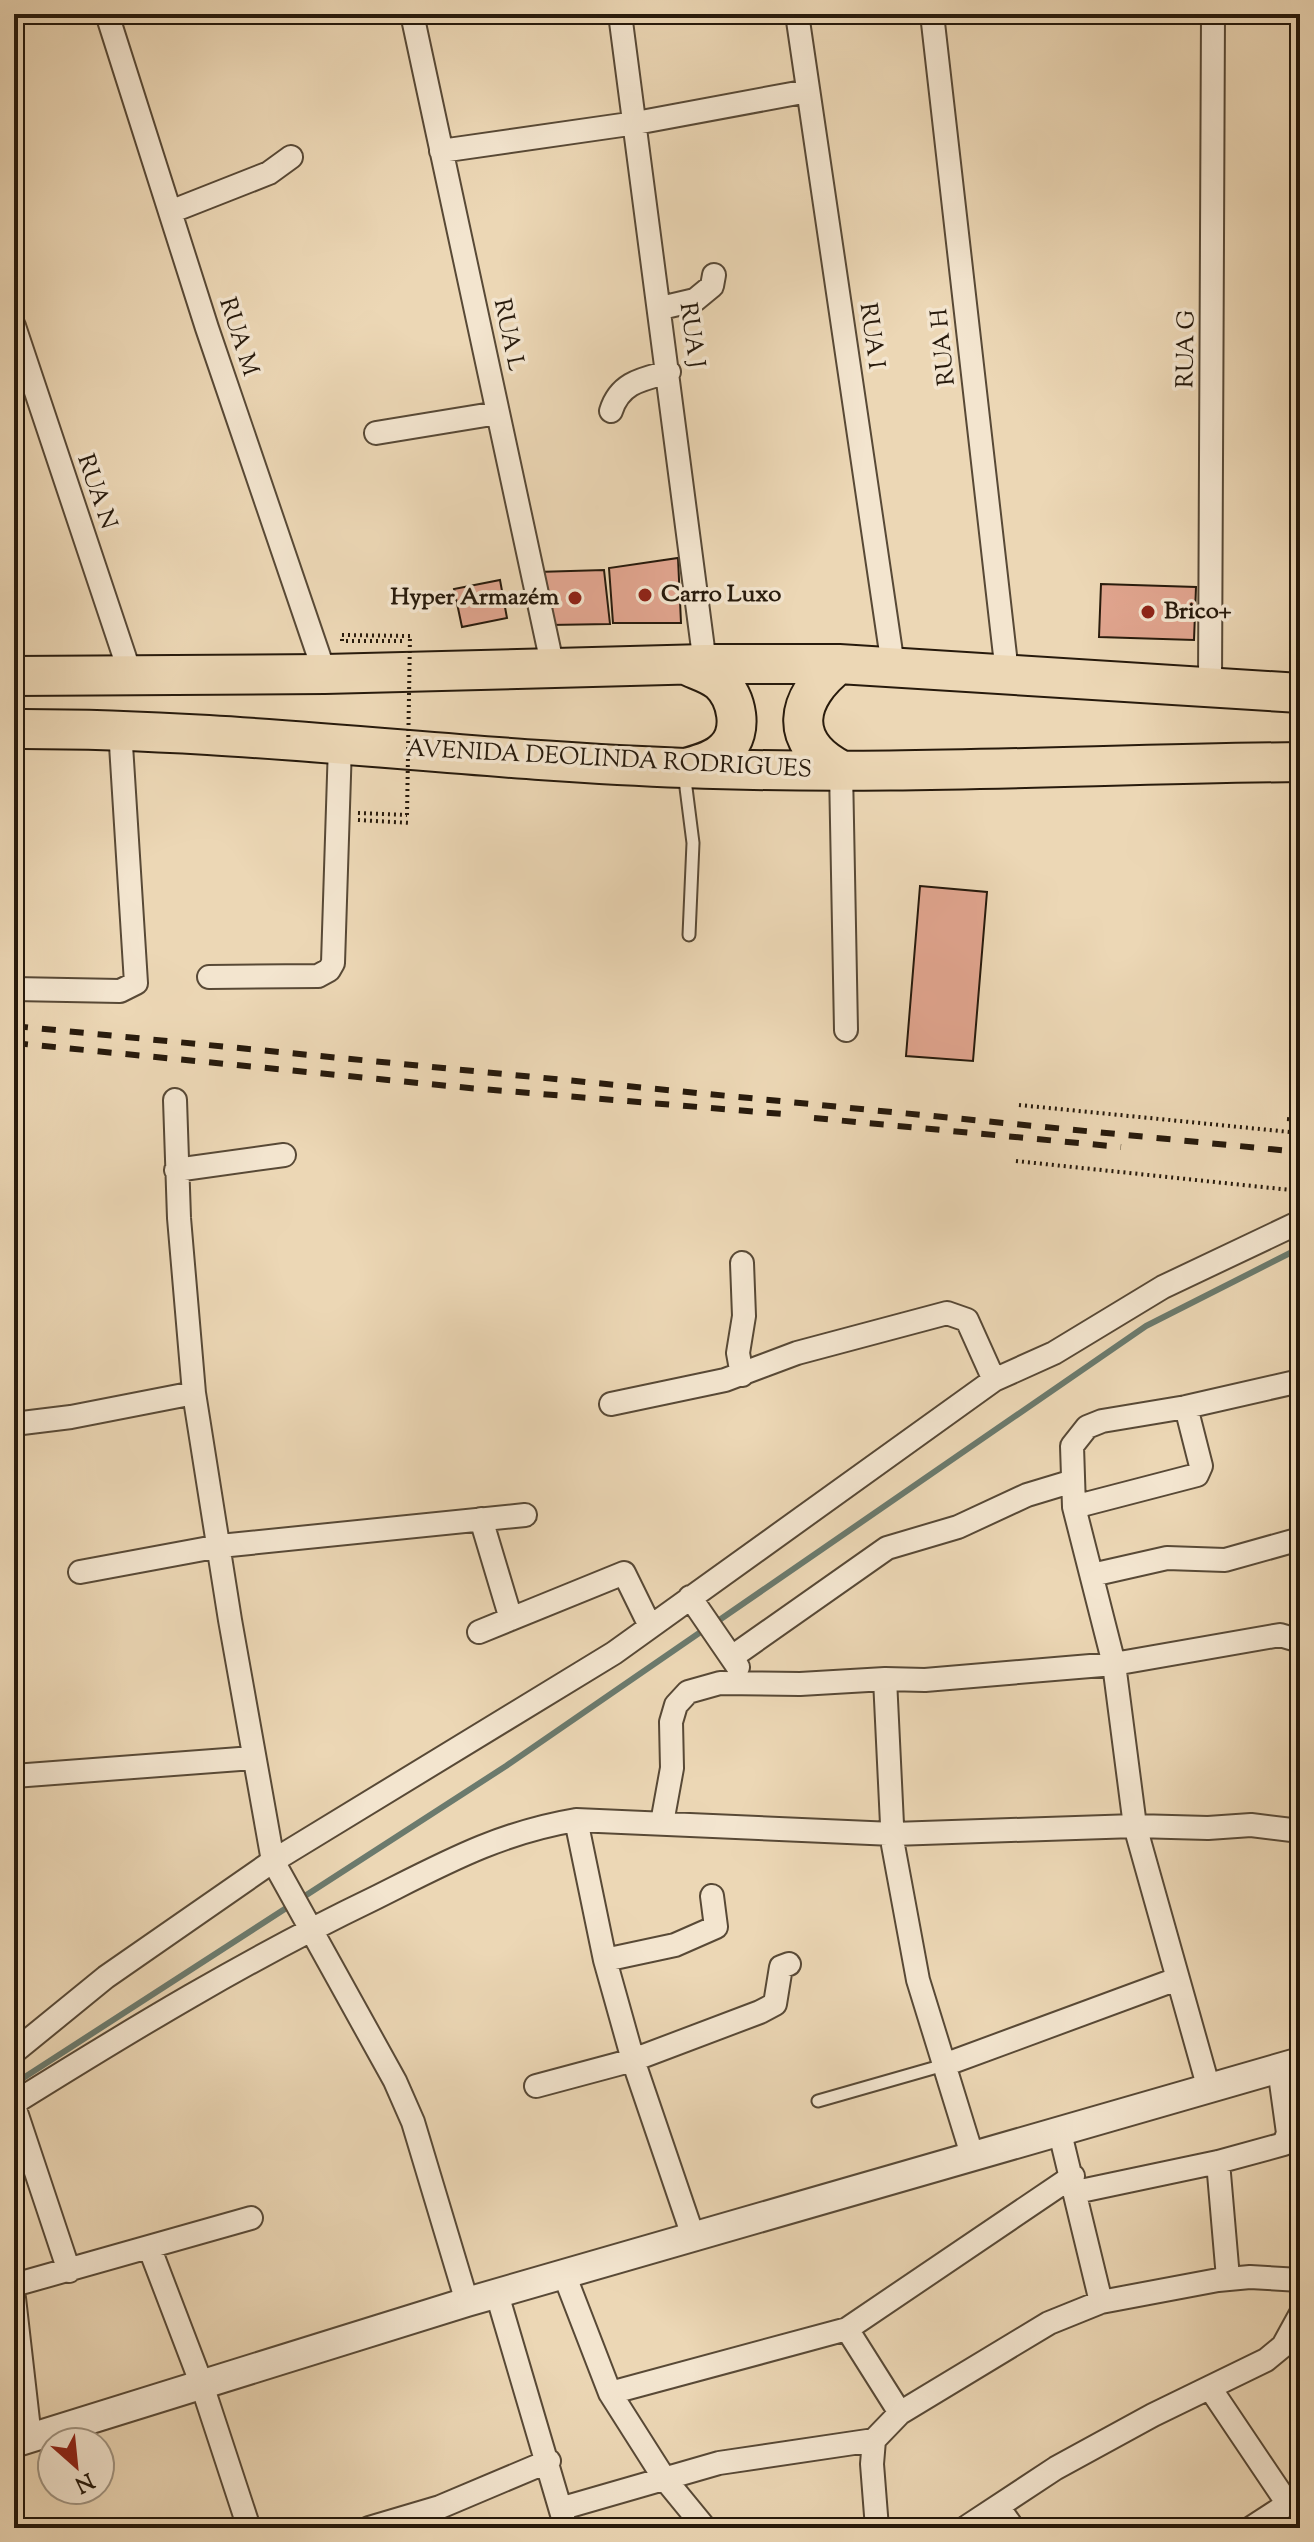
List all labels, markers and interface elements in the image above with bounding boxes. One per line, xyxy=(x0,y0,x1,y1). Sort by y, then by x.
street label: RUA M xyxy=(209,293,267,381)
street label: RUA L xyxy=(484,296,532,374)
street label: RUA J xyxy=(670,300,712,370)
street label: RUA I xyxy=(850,301,892,371)
street label: RUA H xyxy=(923,307,965,387)
street label: RUA G xyxy=(1169,310,1205,388)
street label: RUA N xyxy=(67,450,125,534)
place label: Carro Luxo xyxy=(661,578,781,612)
place label: Hyper Armazém xyxy=(390,581,559,615)
marker: Carro Luxo xyxy=(636,586,654,604)
marker: Hyper Armazém xyxy=(566,589,584,607)
place label: Brico+ xyxy=(1164,595,1232,629)
marker: Brico+ xyxy=(1139,603,1157,621)
street label: AVENIDA DEOLINDA RODRIGUES xyxy=(405,732,813,788)
north arrow xyxy=(36,2426,116,2506)
text: N xyxy=(68,2463,99,2500)

